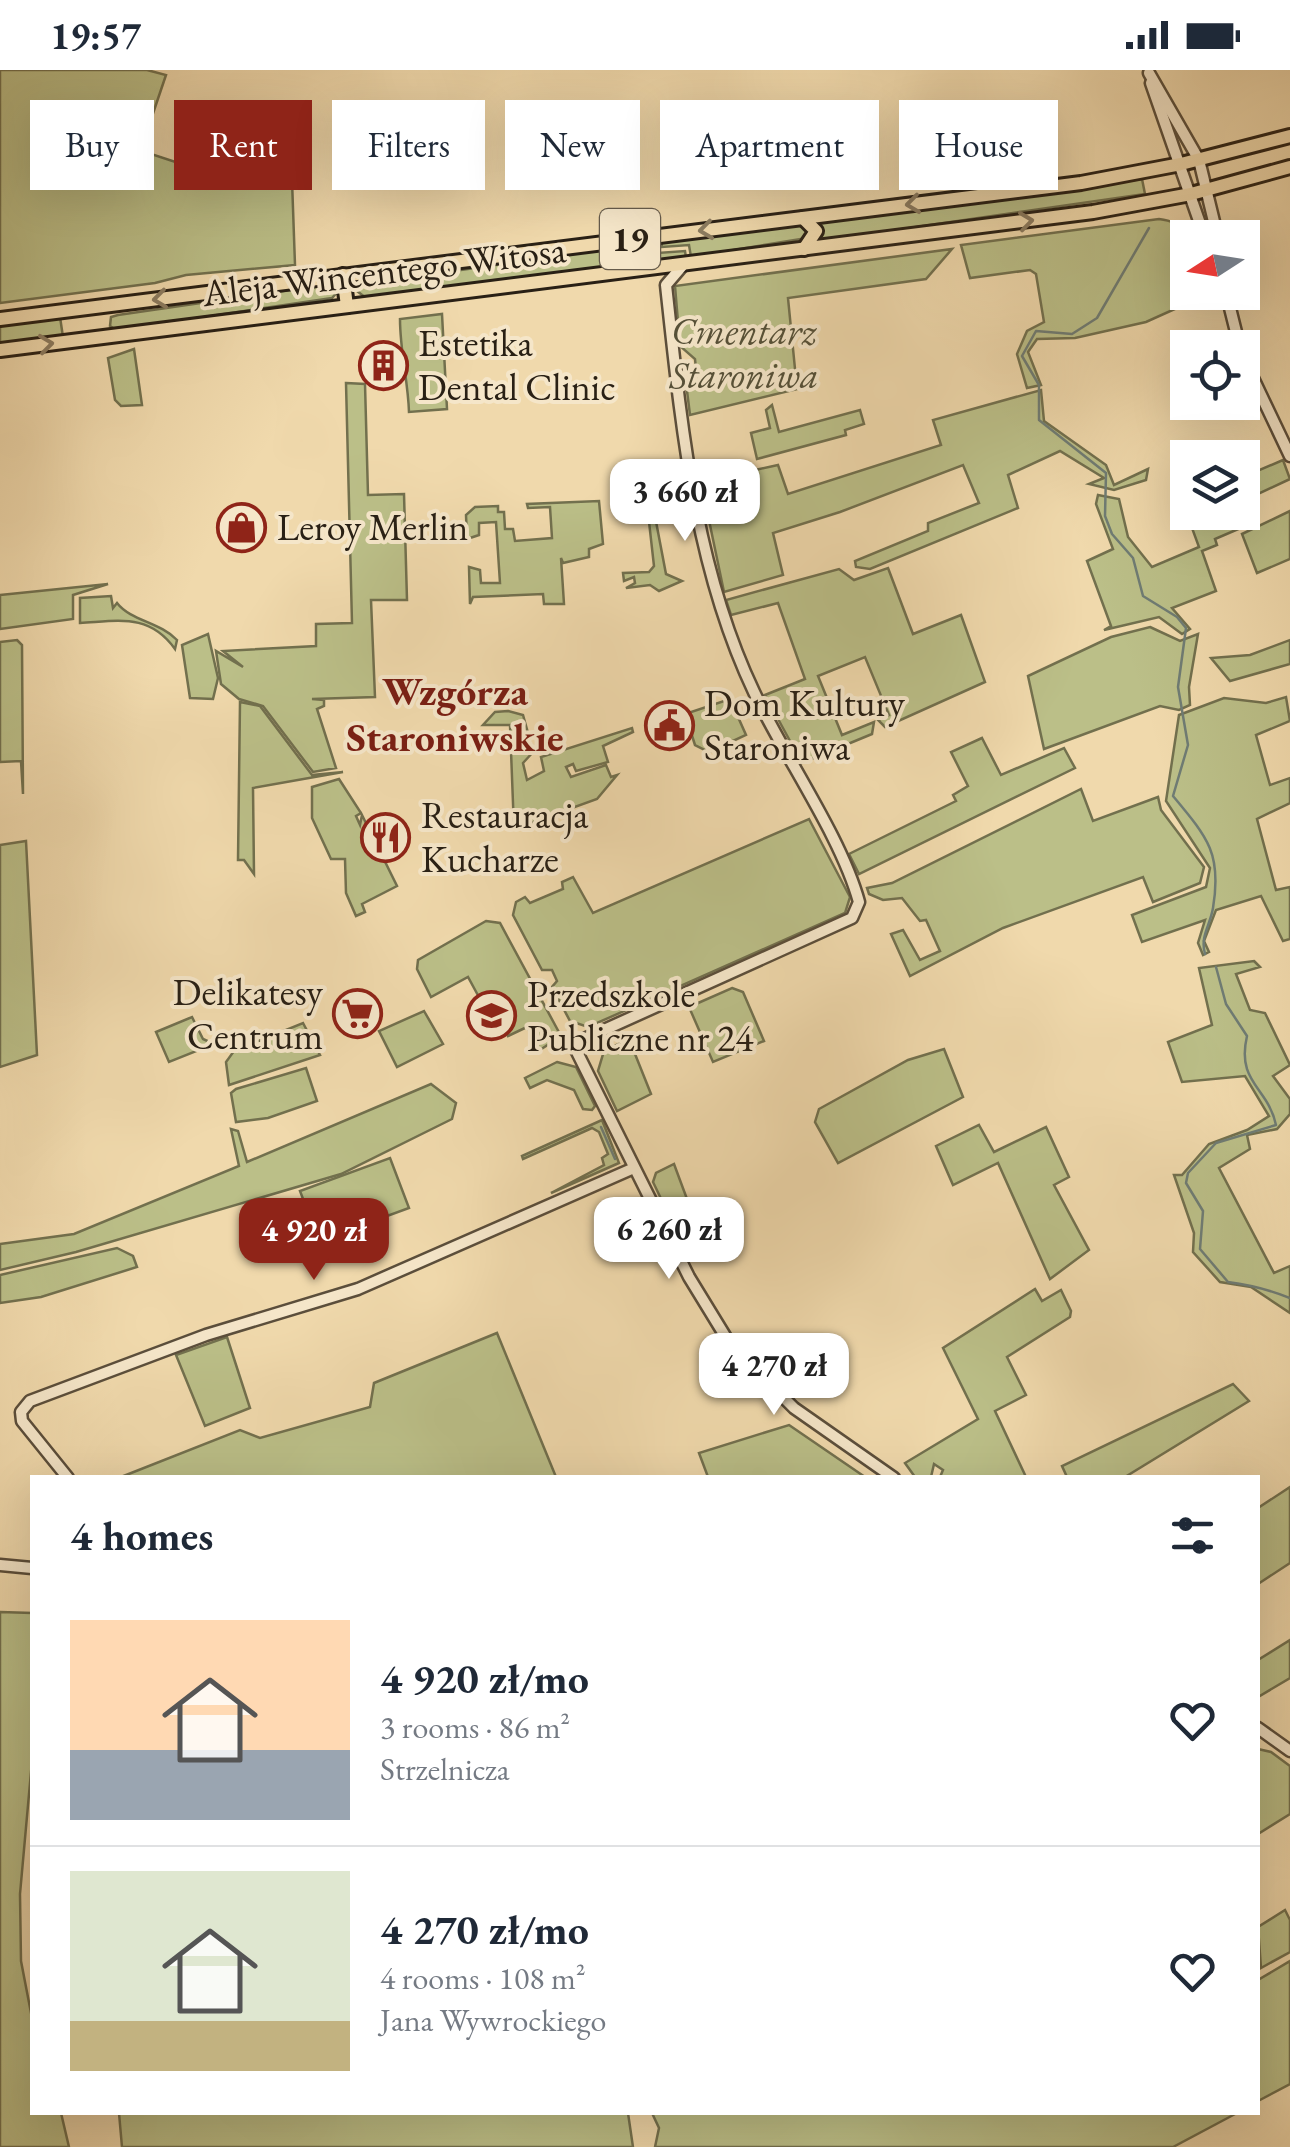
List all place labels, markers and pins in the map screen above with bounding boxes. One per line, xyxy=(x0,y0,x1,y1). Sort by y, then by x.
place label: Estetika Dental Clinic xyxy=(418,318,616,411)
building icon: Estetika Dental Clinic xyxy=(357,339,409,391)
pin: 3 660 zł xyxy=(582,459,788,544)
shop icon: Leroy Merlin xyxy=(216,501,268,553)
place label: Leroy Merlin xyxy=(277,502,468,551)
place label: Dom Kultury Staroniwa xyxy=(704,678,905,771)
public building icon: Dom Kultury Staroniwa xyxy=(643,699,695,751)
place label: Restauracja Kucharze xyxy=(421,790,589,883)
restaurant icon: Restauracja Kucharze xyxy=(360,811,412,863)
place label: Delikatesy Centrum xyxy=(173,967,323,1060)
place label: Przedszkole Publiczne nr 24 xyxy=(527,969,754,1062)
supermarket icon: Delikatesy Centrum xyxy=(332,988,384,1040)
school or university icon: Przedszkole Publiczne nr 24 xyxy=(466,990,518,1042)
pin: 6 260 zł xyxy=(566,1197,772,1282)
pin: 4 920 zł xyxy=(211,1198,417,1283)
pin: 4 270 zł xyxy=(671,1333,877,1418)

